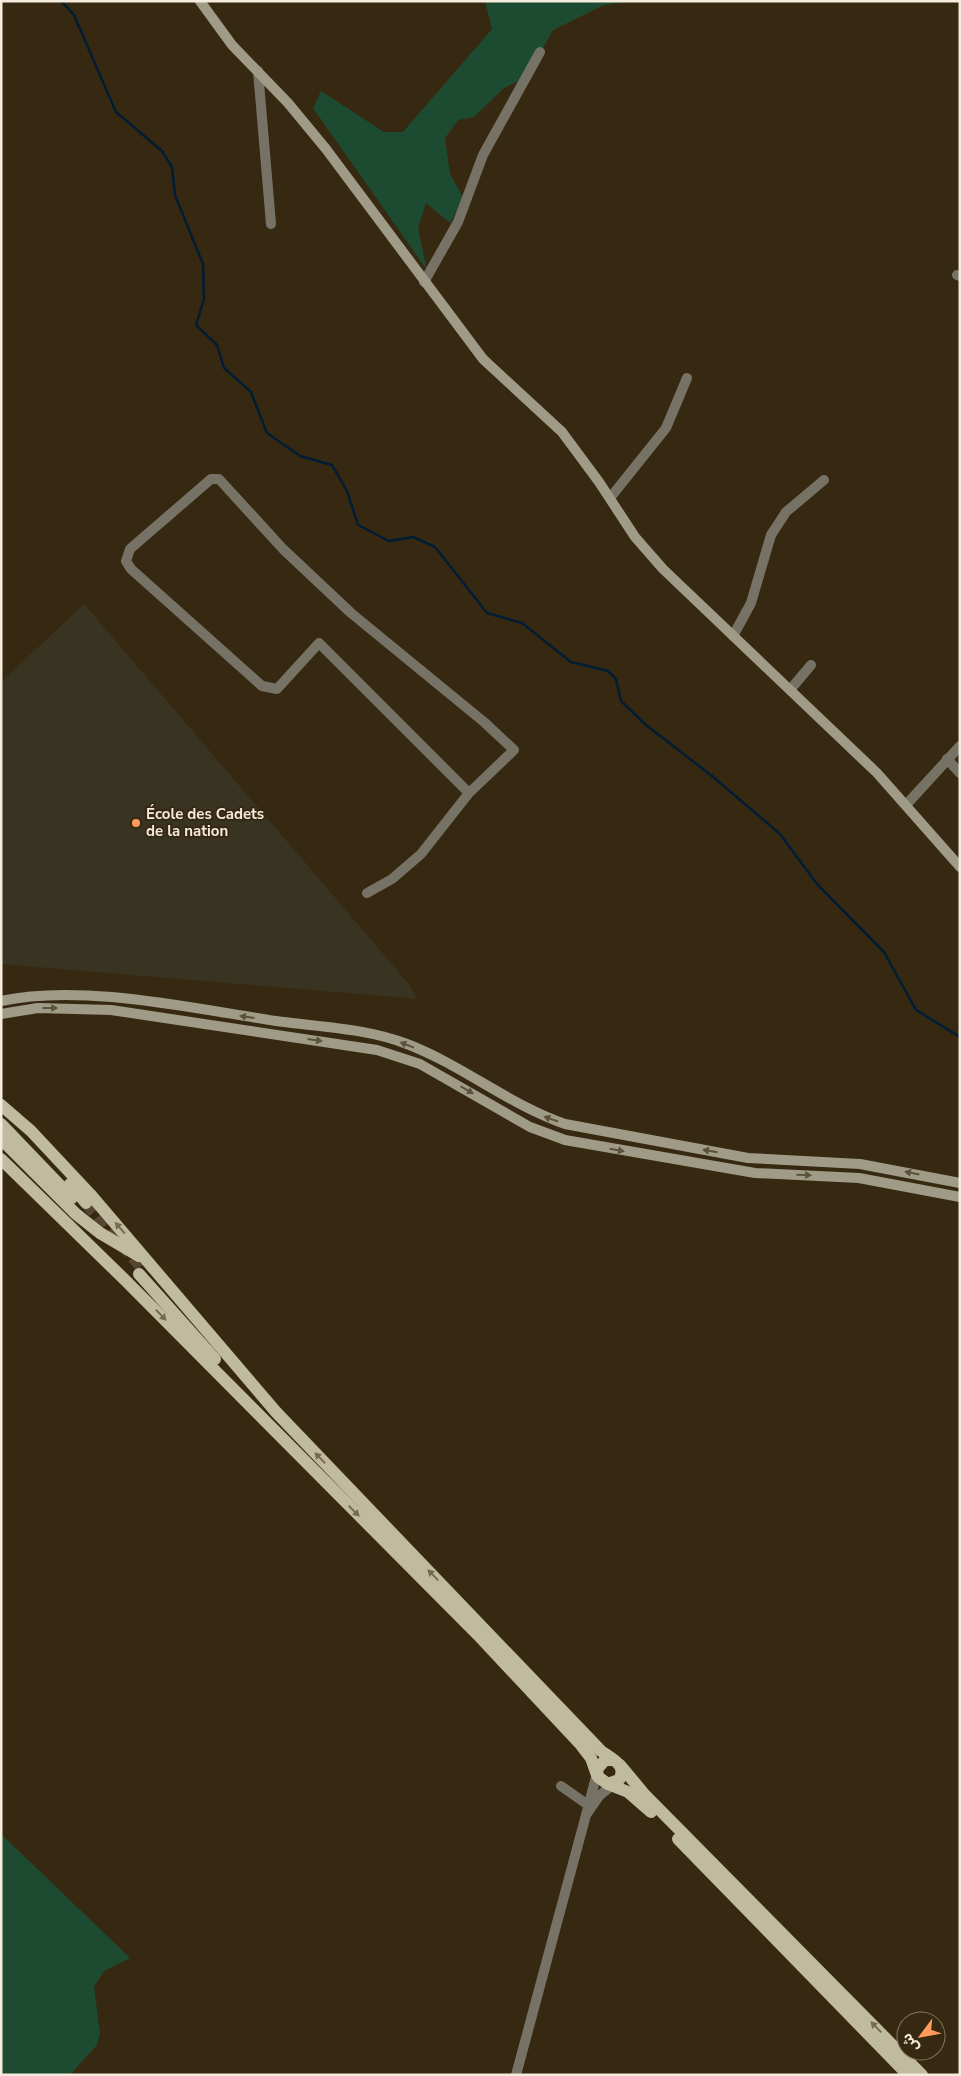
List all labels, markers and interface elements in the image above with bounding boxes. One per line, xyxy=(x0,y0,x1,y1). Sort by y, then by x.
place label: École des Cadets de la nation xyxy=(146,804,264,841)
marker: École des Cadets de la nation xyxy=(130,817,142,829)
one-way arrow xyxy=(42,1004,58,1012)
one-way arrow xyxy=(239,1013,255,1021)
one-way arrow xyxy=(307,1036,323,1044)
one-way arrow xyxy=(400,1040,414,1048)
one-way arrow xyxy=(461,1086,474,1095)
one-way arrow xyxy=(543,1115,558,1123)
one-way arrow xyxy=(609,1146,625,1154)
one-way arrow xyxy=(702,1147,718,1155)
one-way arrow xyxy=(904,1169,920,1177)
one-way arrow xyxy=(796,1171,812,1179)
one-way arrow xyxy=(114,1223,126,1235)
one-way arrow xyxy=(154,1309,166,1321)
one-way arrow xyxy=(314,1452,326,1464)
one-way arrow xyxy=(348,1505,360,1517)
one-way arrow xyxy=(427,1569,439,1581)
north arrow xyxy=(896,2011,946,2061)
one-way arrow xyxy=(870,2021,882,2033)
text: ش xyxy=(897,2029,924,2056)

